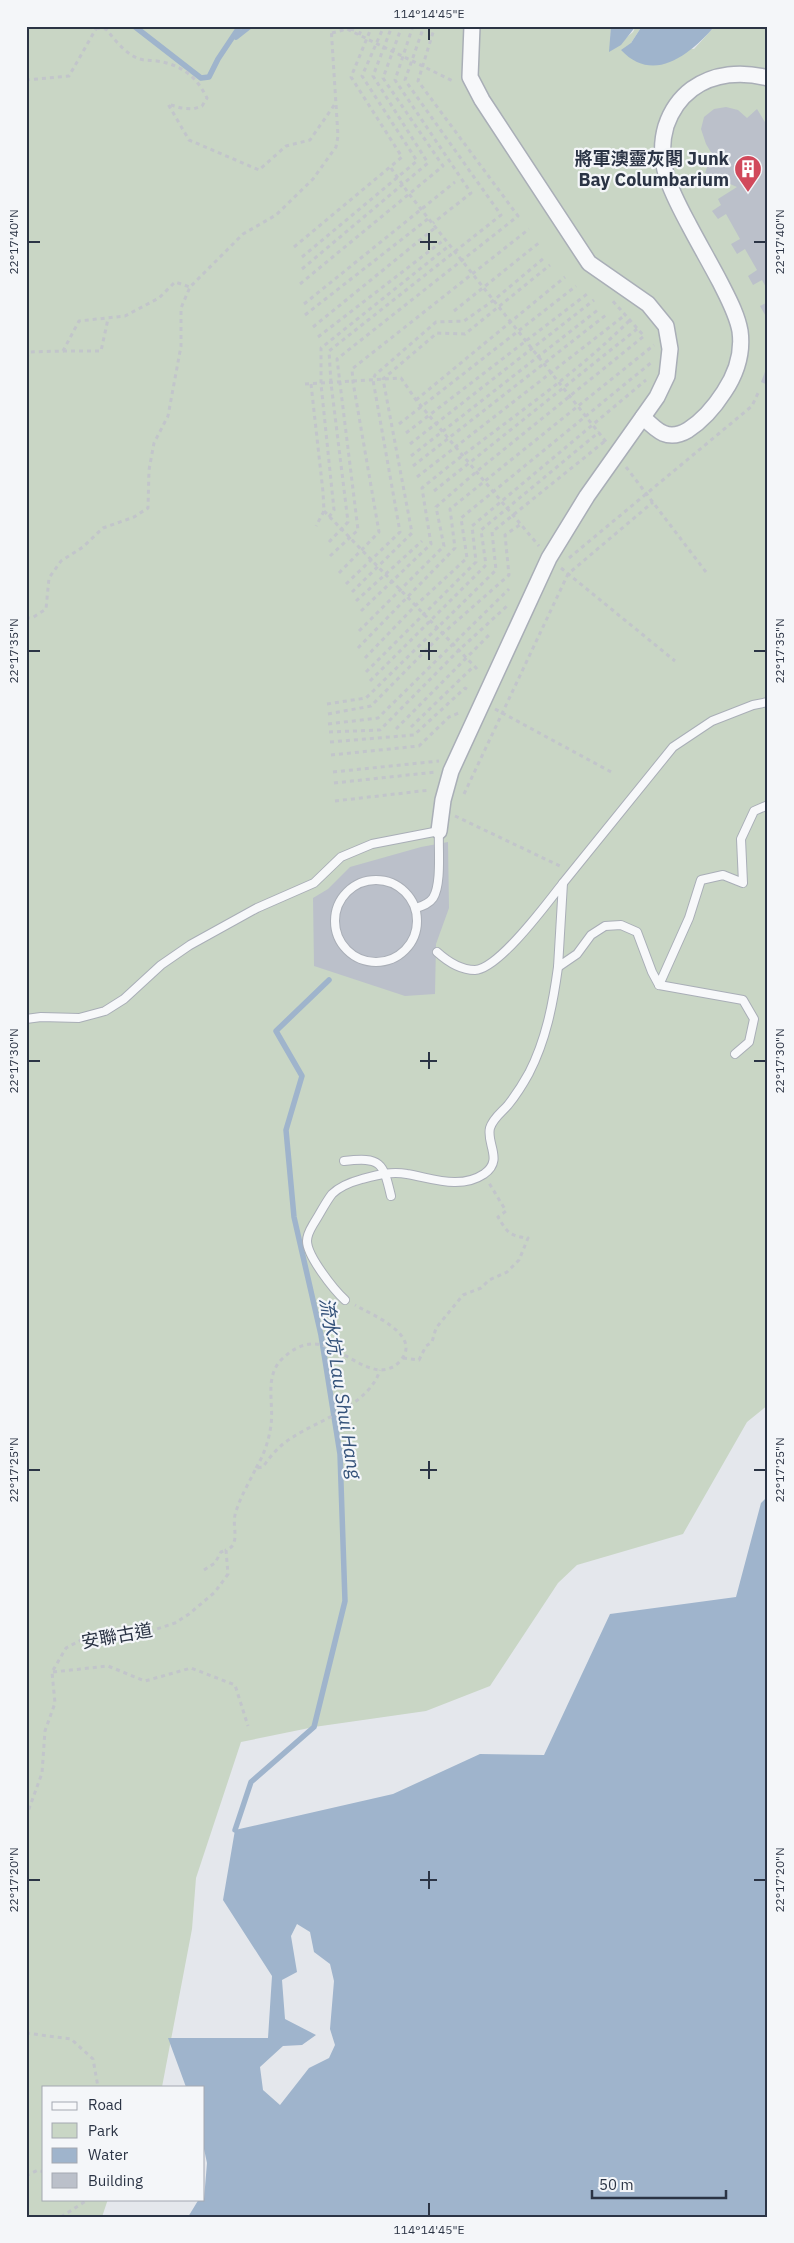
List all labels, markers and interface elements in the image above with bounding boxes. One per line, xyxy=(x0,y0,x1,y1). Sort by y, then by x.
text: 114°14'45"E xyxy=(394,6,464,21)
place label: 將軍澳靈灰閣 Junk Bay Columbarium xyxy=(575,147,730,191)
building icon: 將軍澳靈灰閣 Junk Bay Columbarium xyxy=(733,154,763,193)
text: 22°17'40"N xyxy=(6,209,21,275)
text: 22°17'40"N xyxy=(772,209,787,275)
text: 22°17'35"N xyxy=(6,618,21,684)
text: 22°17'35"N xyxy=(772,618,787,684)
text: 22°17'30"N xyxy=(6,1028,21,1094)
text: 22°17'30"N xyxy=(772,1028,787,1094)
water label: 流水坑 Lau Shui Hang xyxy=(315,1296,367,1482)
text: 22°17'25"N xyxy=(6,1437,21,1503)
text: 22°17'25"N xyxy=(772,1437,787,1503)
street label: 安聯古道 xyxy=(79,1618,154,1653)
text: 22°17'20"N xyxy=(6,1847,21,1913)
text: 22°17'20"N xyxy=(772,1847,787,1913)
legend xyxy=(42,2086,205,2200)
text: Road xyxy=(88,2095,123,2114)
text: Park xyxy=(88,2121,118,2140)
text: Water xyxy=(88,2145,129,2164)
scale bar xyxy=(592,2168,725,2200)
text: Building xyxy=(88,2171,143,2190)
text: 50 m xyxy=(599,2175,634,2194)
text: 114°14'45"E xyxy=(394,2222,464,2237)

